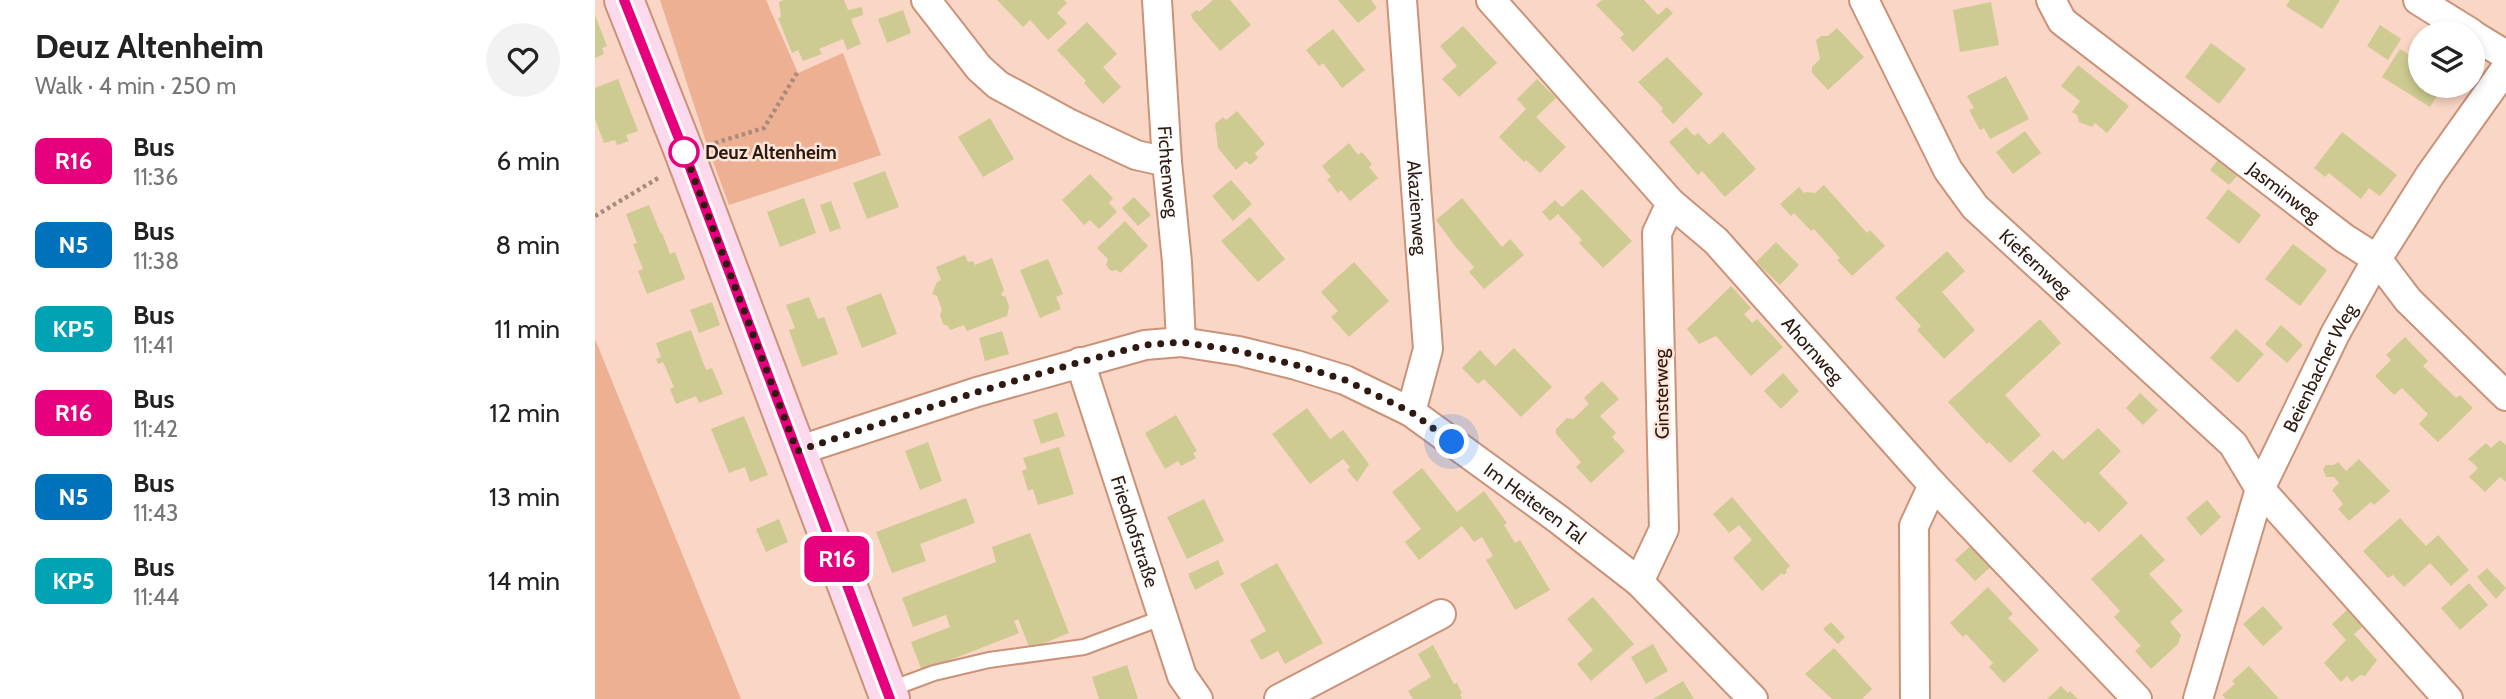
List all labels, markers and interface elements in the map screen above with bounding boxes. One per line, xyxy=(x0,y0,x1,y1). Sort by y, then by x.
map controls xyxy=(2408,21,2485,98)
button: layers xyxy=(2408,21,2485,98)
button: heart xyxy=(486,23,560,97)
text: Deuz Altenheim xyxy=(35,26,264,66)
text: Walk · 4 min · 250 m xyxy=(35,72,237,100)
street label: Fichtenweg xyxy=(1153,125,1184,219)
text: Bus xyxy=(133,131,174,163)
marker: Deuz Altenheim xyxy=(669,137,699,167)
place label: Deuz Altenheim xyxy=(705,141,837,164)
text: 6 min xyxy=(497,145,560,177)
text: R16 xyxy=(55,146,92,175)
street label: Jasminweg xyxy=(2242,156,2325,228)
street label: Akazienweg xyxy=(1402,159,1432,256)
text: 11:36 xyxy=(133,163,178,191)
text: Bus xyxy=(133,215,174,247)
street label: Kiefernweg xyxy=(1994,224,2077,303)
text: 8 min xyxy=(496,229,560,261)
text: N5 xyxy=(59,230,88,259)
text: 11:38 xyxy=(133,247,179,275)
text: Bus xyxy=(133,299,174,331)
street label: Beienbacher Weg xyxy=(2278,299,2362,436)
street label: Ahornweg xyxy=(1777,312,1849,389)
text: 11 min xyxy=(494,313,560,345)
text: KP5 xyxy=(52,314,95,343)
text: 11:41 xyxy=(133,331,174,359)
street label: Ginsterweg xyxy=(1649,348,1674,439)
text: Bus xyxy=(133,383,174,415)
text: 12 min xyxy=(489,397,560,429)
text: R16 xyxy=(55,398,92,427)
text: 11:42 xyxy=(133,415,178,443)
your location xyxy=(1434,424,1469,459)
street label: Im Heiteren Tal xyxy=(1479,458,1591,549)
text: Bus xyxy=(133,467,174,499)
street label: Friedhofstraße xyxy=(1106,473,1163,591)
text: 13 min xyxy=(489,481,560,513)
text: N5 xyxy=(59,482,88,511)
text: 11:43 xyxy=(133,499,179,527)
line badge: R16 xyxy=(797,536,877,582)
text: R16 xyxy=(818,544,856,573)
text: Bus xyxy=(133,551,174,583)
text: 14 min xyxy=(488,565,560,597)
text: KP5 xyxy=(52,566,95,595)
text: 11:44 xyxy=(133,583,179,611)

